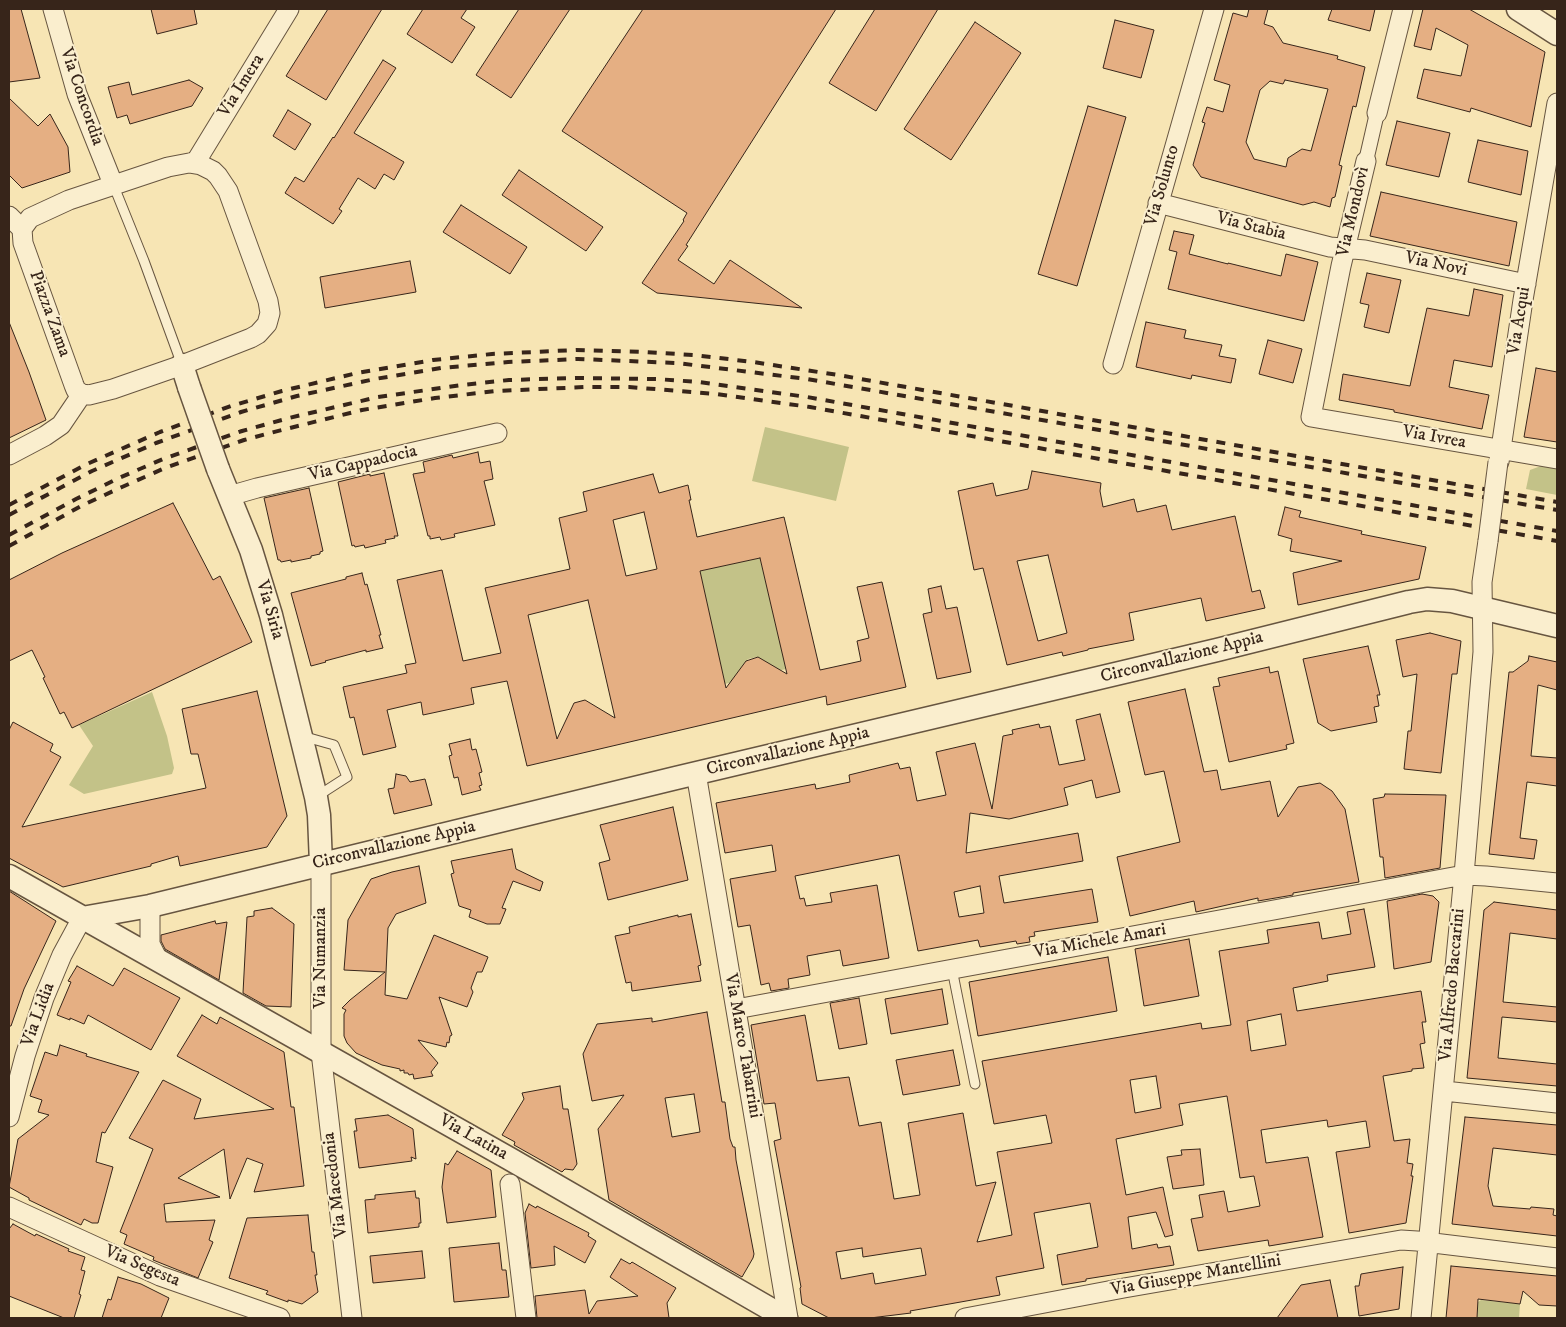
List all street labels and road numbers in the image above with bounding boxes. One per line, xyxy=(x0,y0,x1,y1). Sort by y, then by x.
street label: Via Concordia xyxy=(54,45,108,149)
street label: Via Imera xyxy=(214,51,270,121)
street label: Via Solunto xyxy=(1141,143,1185,229)
street label: Via Mondovì xyxy=(1333,165,1375,259)
street label: Via Stabia xyxy=(1214,208,1288,246)
street label: Via Novi xyxy=(1403,248,1469,282)
street label: Piazza Zama xyxy=(23,268,75,360)
street label: Via Acqui xyxy=(1504,285,1536,357)
street label: Via Ivrea xyxy=(1401,422,1467,454)
street label: Via Cappadocia xyxy=(307,441,419,487)
street label: Via Siria xyxy=(250,578,288,642)
street label: Circonvallazione Appia xyxy=(1099,627,1265,689)
street label: Circonvallazione Appia xyxy=(704,723,872,781)
street label: Circonvallazione Appia xyxy=(310,817,478,875)
street label: Via Numanzia xyxy=(310,907,332,1009)
street label: Via Alfredo Baccarini xyxy=(1436,908,1470,1062)
street label: Via Michele Amari xyxy=(1032,920,1168,964)
street label: Via Marco Tabarrini xyxy=(719,972,765,1120)
street label: Via Lidia xyxy=(18,980,60,1050)
street label: Via Latina xyxy=(435,1110,511,1166)
street label: Via Macedonia xyxy=(319,1131,353,1239)
street label: Via Segesta xyxy=(101,1241,183,1293)
street label: Via Giuseppe Mantellini xyxy=(1109,1250,1283,1302)

